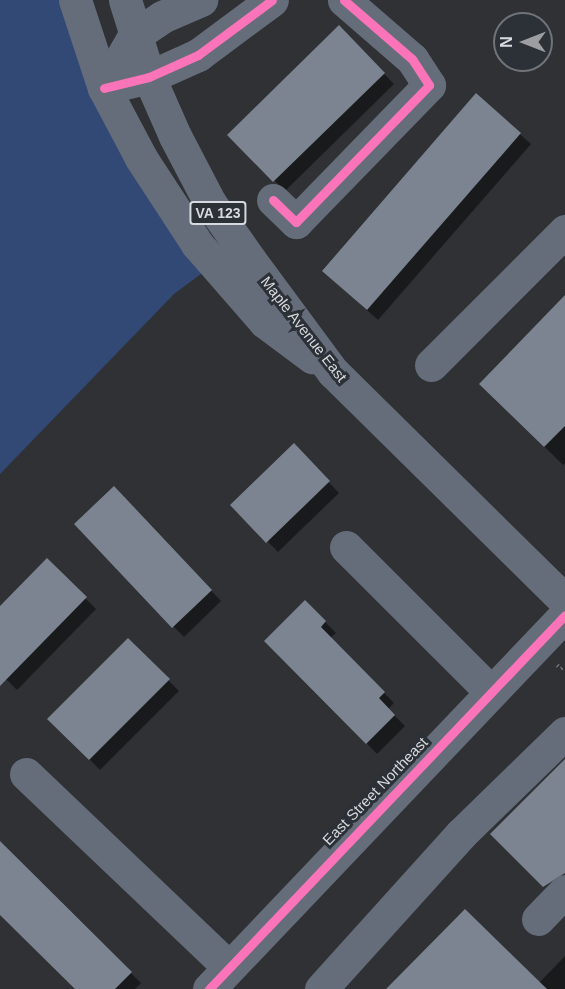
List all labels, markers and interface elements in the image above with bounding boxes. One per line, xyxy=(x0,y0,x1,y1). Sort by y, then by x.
north arrow xyxy=(493,12,553,72)
text: N xyxy=(498,36,515,48)
road number: VA 123 xyxy=(188,202,248,224)
street label: Maple Avenue East xyxy=(257,272,351,386)
street label: East Street Northeast xyxy=(319,733,431,849)

